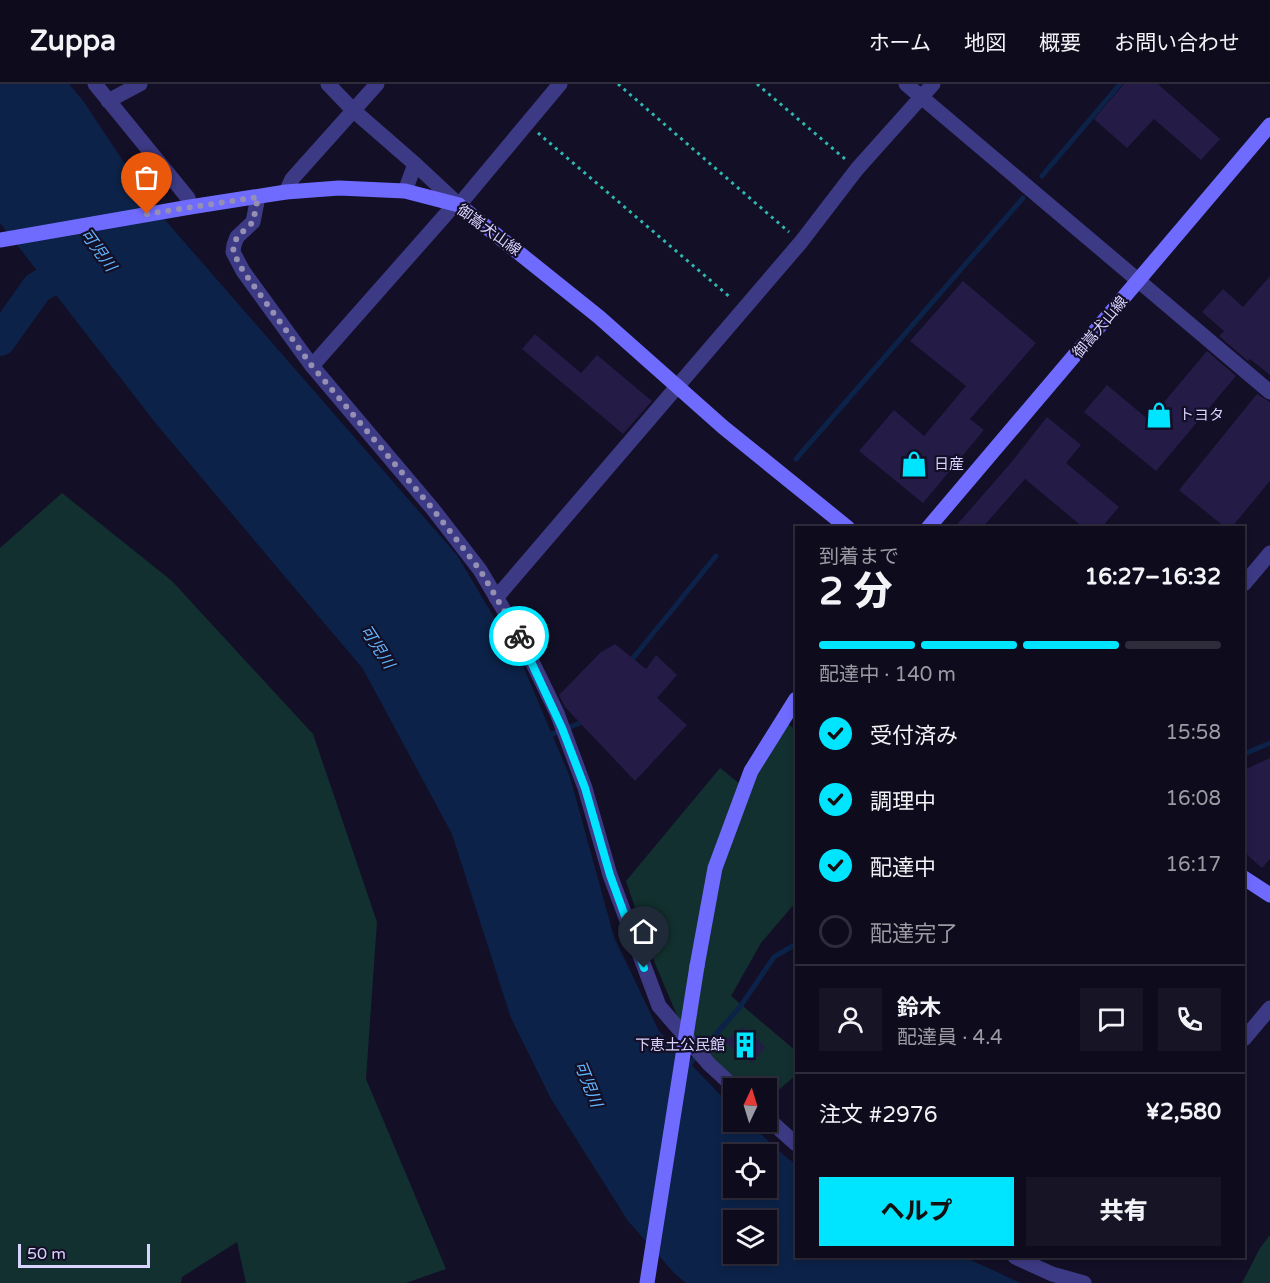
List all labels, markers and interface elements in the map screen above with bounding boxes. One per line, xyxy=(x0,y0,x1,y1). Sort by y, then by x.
text: Zuppa xyxy=(30,24,116,58)
text: ホーム xyxy=(869,31,931,56)
text: 地図 xyxy=(964,31,1006,56)
text: 概要 xyxy=(1039,31,1081,56)
text: お問い合わせ xyxy=(1114,31,1240,56)
pin xyxy=(121,152,172,214)
icon: bag xyxy=(130,161,163,194)
street label: 御嵩犬山線 xyxy=(453,201,525,259)
water label: 可児川 xyxy=(76,225,121,277)
street label: 御嵩犬山線 xyxy=(1069,292,1131,362)
shop icon: トヨタ xyxy=(1144,400,1174,430)
place label: トヨタ xyxy=(1179,406,1224,424)
shop icon: 日産 xyxy=(899,449,929,479)
place label: 日産 xyxy=(934,455,964,473)
text: 到着まで xyxy=(819,545,899,569)
text: 16:27–16:32 xyxy=(1084,564,1221,590)
text: 2 分 xyxy=(819,568,893,615)
courier xyxy=(489,606,549,666)
icon: bike xyxy=(503,620,536,653)
water label: 可児川 xyxy=(356,621,400,674)
text: 配達中 · 140 m xyxy=(819,663,956,687)
icon: check xyxy=(819,717,852,750)
text: 15:58 xyxy=(1166,721,1221,745)
text: 受付済み xyxy=(870,723,958,749)
icon: check xyxy=(819,783,852,816)
text: 16:08 xyxy=(1166,787,1221,811)
text: 調理中 xyxy=(870,789,936,815)
icon: check xyxy=(819,849,852,882)
text: 16:17 xyxy=(1166,853,1221,877)
text: 配達中 xyxy=(870,855,936,881)
pin xyxy=(618,906,669,968)
icon: home xyxy=(627,915,660,948)
text: 配達完了 xyxy=(870,921,958,947)
button: person xyxy=(819,988,882,1051)
button: chat xyxy=(1080,988,1143,1051)
button: phone xyxy=(1158,988,1221,1051)
text: 鈴木 xyxy=(897,995,941,1021)
text: 配達員 · 4.4 xyxy=(897,1026,1003,1050)
building icon: 下恵土公民館 xyxy=(730,1030,760,1060)
place label: 下恵土公民館 xyxy=(635,1036,725,1054)
water label: 可児川 xyxy=(570,1058,607,1112)
north arrow xyxy=(723,1078,777,1132)
map controls xyxy=(723,1078,777,1264)
text: ¥2,580 xyxy=(1146,1099,1221,1125)
text: 注文 #2976 xyxy=(819,1102,937,1128)
button: locate xyxy=(723,1144,777,1198)
button: ヘルプ xyxy=(819,1177,1014,1246)
button: 共有 xyxy=(1026,1177,1221,1246)
button: layers xyxy=(723,1210,777,1264)
scale bar xyxy=(18,1241,150,1268)
text: 50 m xyxy=(27,1244,66,1264)

